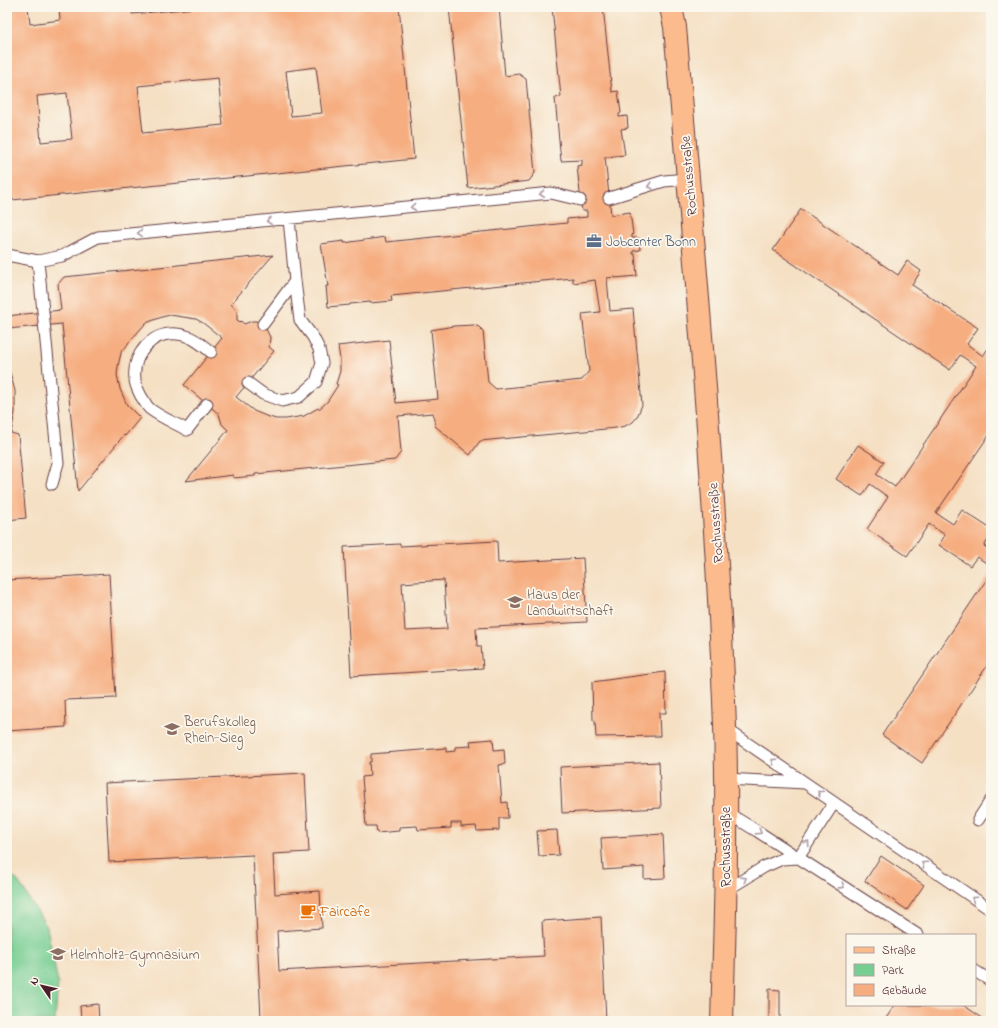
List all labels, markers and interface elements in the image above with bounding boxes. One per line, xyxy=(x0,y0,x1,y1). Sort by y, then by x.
street label: Rochusstraße xyxy=(675,134,703,217)
one-way arrow xyxy=(647,181,654,190)
one-way arrow xyxy=(539,189,545,198)
one-way arrow xyxy=(410,202,416,211)
one-way arrow xyxy=(266,216,272,225)
one-way arrow xyxy=(137,228,143,237)
office icon: Jobcenter Bonn xyxy=(585,232,603,250)
place label: Jobcenter Bonn xyxy=(606,232,696,253)
street label: Rochusstraße xyxy=(703,481,730,564)
place label: Haus der Landwirtschaft xyxy=(527,585,614,622)
school or university icon: Haus der Landwirtschaft xyxy=(506,593,524,611)
place label: Berufskolleg Rhein-Sieg xyxy=(183,712,256,750)
school or university icon: Berufskolleg Rhein-Sieg xyxy=(163,720,181,738)
one-way arrow xyxy=(771,758,778,766)
one-way arrow xyxy=(817,790,824,798)
street label: Rochusstraße xyxy=(716,806,737,887)
one-way arrow xyxy=(755,827,762,835)
one-way arrow xyxy=(802,841,809,848)
one-way arrow xyxy=(921,861,928,869)
one-way arrow xyxy=(740,876,747,884)
one-way arrow xyxy=(838,882,845,889)
one-way arrow xyxy=(971,896,978,903)
cafe icon: Faircafe xyxy=(299,902,317,920)
place label: Faircafe xyxy=(319,902,371,923)
legend xyxy=(846,934,976,1006)
text: Straße xyxy=(882,942,916,960)
school or university icon: Helmholtz-Gymnasium xyxy=(49,945,67,963)
place label: Helmholtz-Gymnasium xyxy=(70,945,200,967)
text: Park xyxy=(882,962,904,980)
north arrow xyxy=(22,966,62,1006)
text: N xyxy=(26,973,43,989)
text: Gebäude xyxy=(882,982,927,1000)

